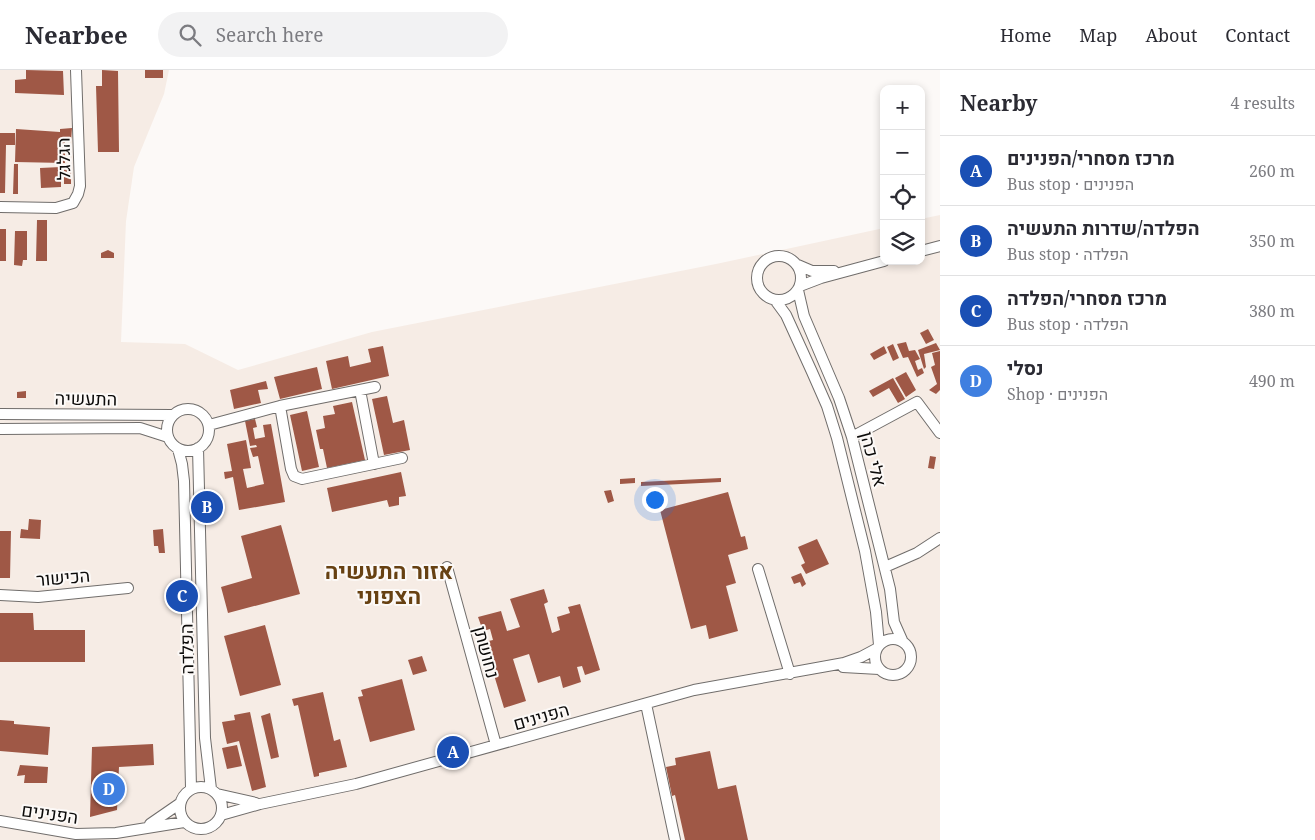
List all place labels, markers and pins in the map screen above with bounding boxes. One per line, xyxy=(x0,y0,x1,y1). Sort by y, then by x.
pin: B xyxy=(191,488,223,526)
pin: C xyxy=(166,577,198,615)
pin: A xyxy=(437,733,469,771)
pin: D xyxy=(93,770,125,808)

